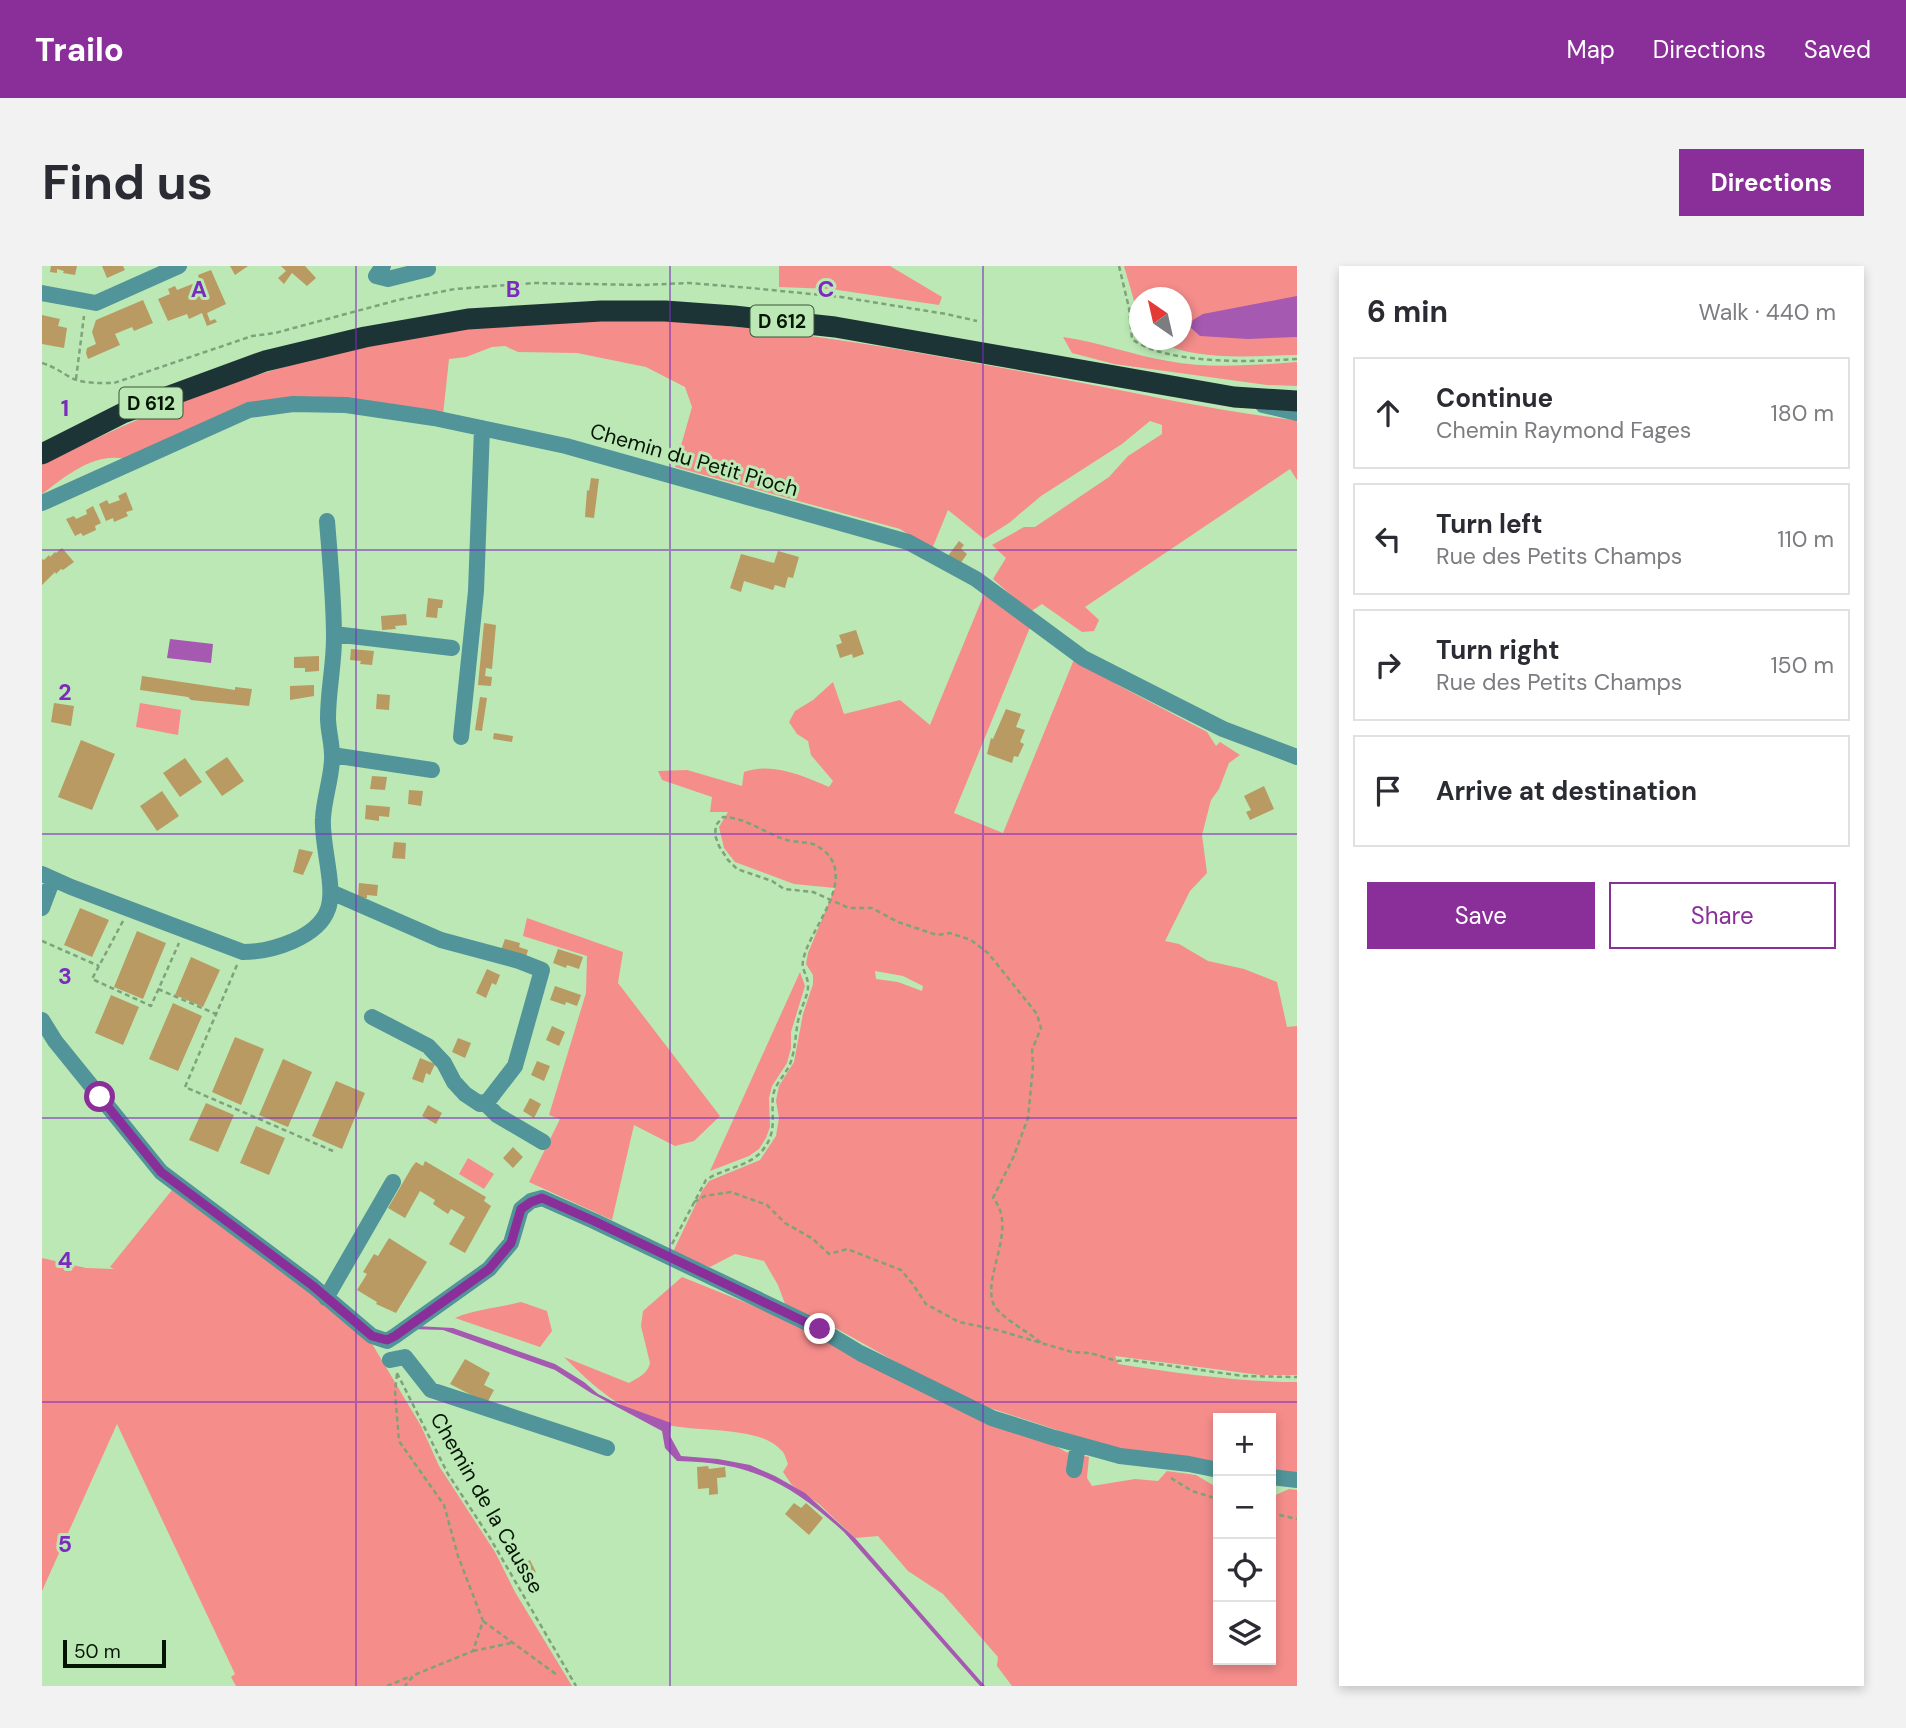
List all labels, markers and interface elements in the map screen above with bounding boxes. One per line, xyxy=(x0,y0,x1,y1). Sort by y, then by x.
text: Trailo xyxy=(35,28,124,71)
text: Map xyxy=(1567,34,1615,65)
text: Directions xyxy=(1653,34,1766,65)
text: Saved xyxy=(1804,34,1871,65)
button: Directions xyxy=(1679,149,1864,216)
text: Find us xyxy=(42,150,213,214)
text: A xyxy=(191,274,207,304)
text: B xyxy=(506,274,520,304)
text: C xyxy=(818,274,834,304)
north arrow xyxy=(1129,287,1192,350)
text: 6 min xyxy=(1367,292,1448,331)
text: Walk · 440 m xyxy=(1699,297,1836,327)
road number: D 612 xyxy=(750,306,814,336)
text: Continue xyxy=(1436,381,1553,415)
road number: D 612 xyxy=(120,388,182,419)
text: 1 xyxy=(61,393,69,423)
icon: ahead xyxy=(1369,394,1407,432)
text: 180 m xyxy=(1770,398,1834,428)
text: Chemin Raymond Fages xyxy=(1436,415,1691,445)
street label: Chemin du Petit Pioch xyxy=(587,417,801,503)
text: Turn left xyxy=(1436,507,1543,541)
icon: left xyxy=(1369,520,1407,558)
text: 110 m xyxy=(1777,524,1834,554)
text: Rue des Petits Champs xyxy=(1436,541,1682,571)
text: Turn right xyxy=(1436,633,1560,667)
icon: right xyxy=(1369,646,1407,684)
text: 150 m xyxy=(1770,650,1834,680)
text: Rue des Petits Champs xyxy=(1436,667,1682,697)
text: 2 xyxy=(58,677,72,707)
icon: arrive xyxy=(1369,772,1407,810)
text: Arrive at destination xyxy=(1436,774,1697,808)
button: Save xyxy=(1367,882,1595,949)
button: Share xyxy=(1609,882,1836,949)
text: 3 xyxy=(58,961,72,991)
route start xyxy=(84,1081,115,1112)
text: 4 xyxy=(58,1245,73,1275)
route end xyxy=(804,1313,835,1344)
street label: Chemin de la Causse xyxy=(424,1408,550,1599)
map controls xyxy=(1213,1413,1276,1665)
button: + xyxy=(1213,1413,1276,1476)
button: − xyxy=(1213,1476,1276,1539)
text: 5 xyxy=(58,1529,72,1559)
button: locate xyxy=(1213,1539,1276,1602)
button: layers xyxy=(1213,1602,1276,1665)
scale bar xyxy=(63,1637,166,1669)
text: 50 m xyxy=(74,1639,121,1664)

